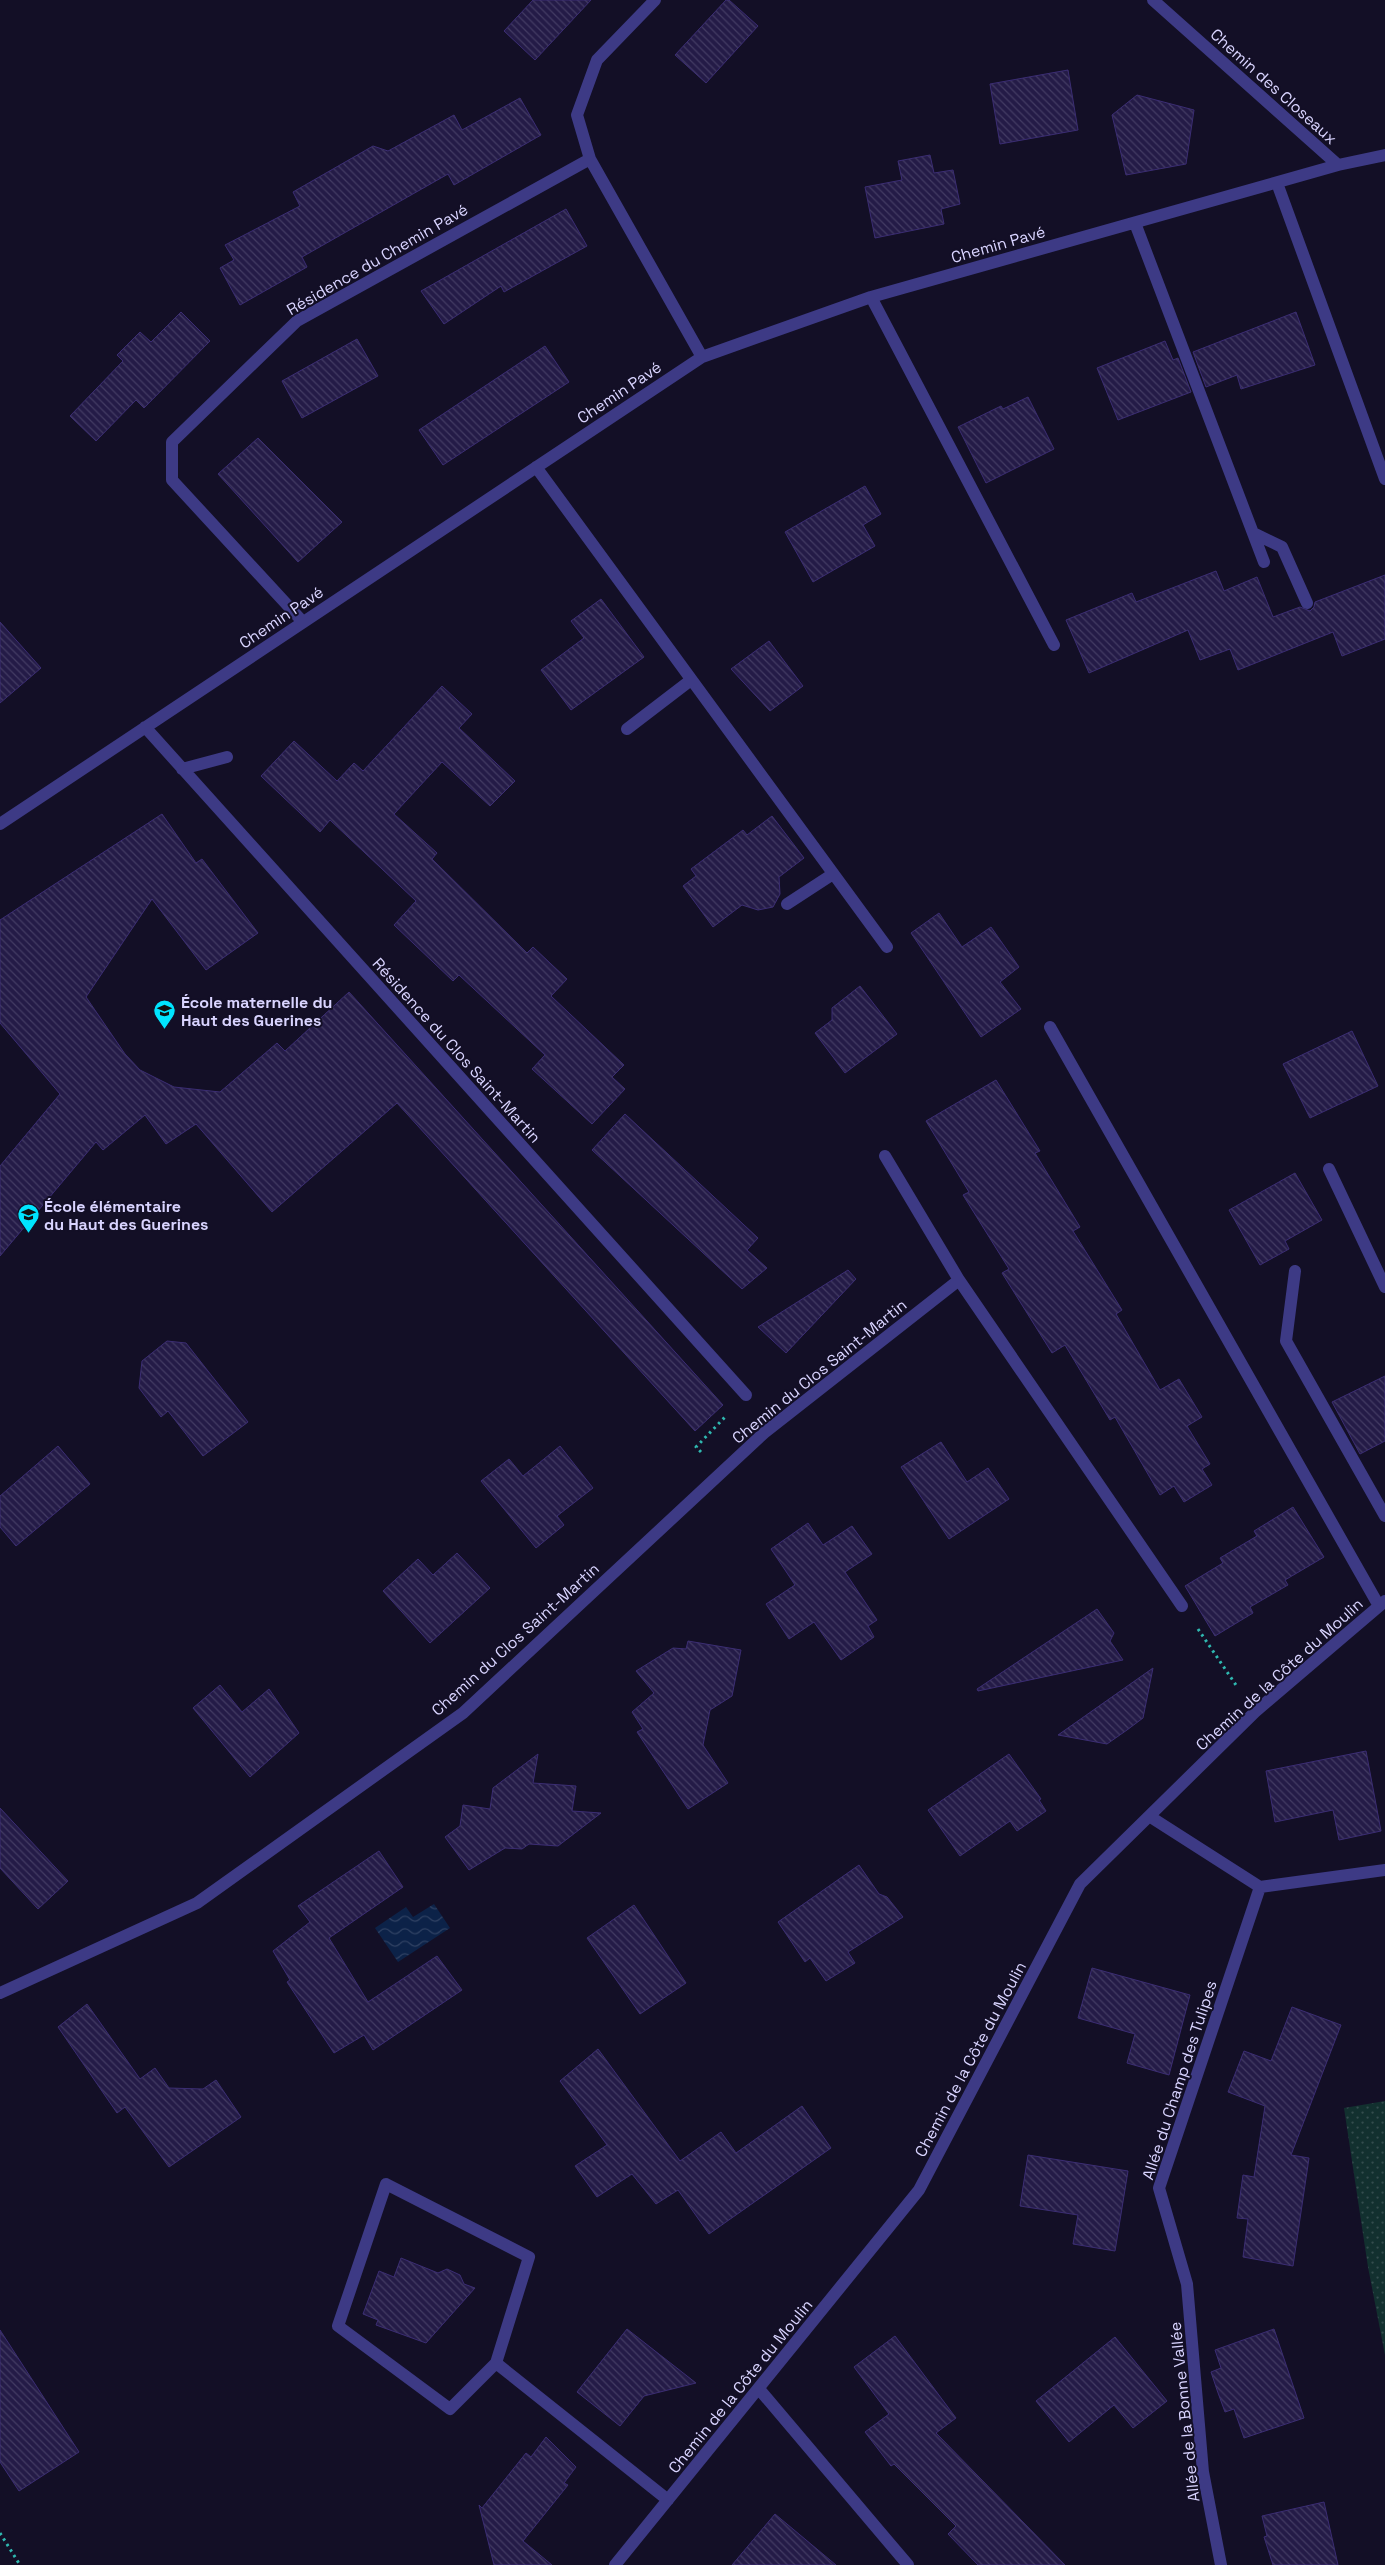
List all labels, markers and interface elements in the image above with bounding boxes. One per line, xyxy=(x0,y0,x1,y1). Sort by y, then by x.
street label: Chemin des Closeaux xyxy=(1206,24,1342,149)
street label: Résidence du Chemin Pavé xyxy=(283,199,472,320)
street label: Chemin Pavé xyxy=(949,221,1048,268)
street label: Chemin Pavé xyxy=(573,357,665,428)
street label: Chemin Pavé xyxy=(235,582,327,653)
street label: Résidence du Clos Saint-Martin xyxy=(368,953,546,1147)
place label: École maternelle du Haut des Guerines xyxy=(181,992,332,1031)
school or university icon: École maternelle du Haut des Guerines xyxy=(153,999,177,1030)
place label: École élémentaire du Haut des Guerines xyxy=(44,1196,209,1235)
school or university icon: École élémentaire du Haut des Guerines xyxy=(16,1203,40,1234)
street label: Chemin du Clos Saint-Martin xyxy=(728,1294,911,1448)
street label: Chemin du Clos Saint-Martin xyxy=(427,1558,604,1720)
street label: Chemin de la Côte du Moulin xyxy=(1191,1594,1367,1755)
street label: Chemin de la Côte du Moulin xyxy=(910,1958,1031,2160)
street label: Allée du Champ des Tulipes xyxy=(1137,1978,1222,2183)
street label: Chemin de la Côte du Moulin xyxy=(664,2295,817,2478)
street label: Allée de la Bonne Vallée xyxy=(1165,2321,1204,2503)

